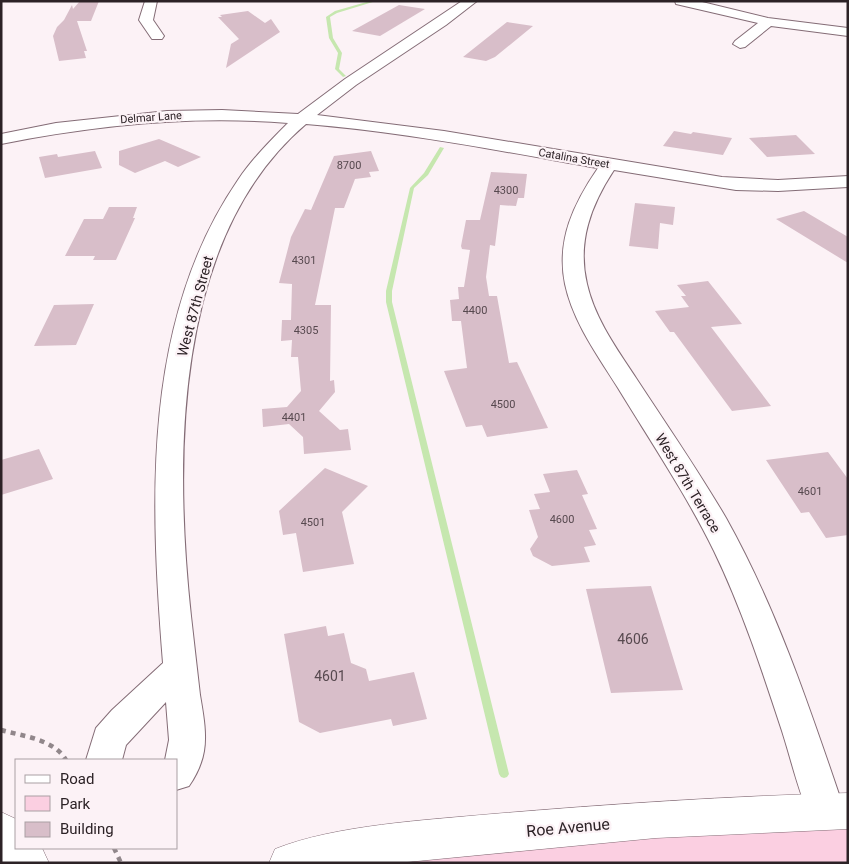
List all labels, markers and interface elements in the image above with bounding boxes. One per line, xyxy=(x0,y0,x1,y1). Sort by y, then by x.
street label: Delmar Lane xyxy=(120,109,182,126)
street label: Catalina Street xyxy=(537,146,611,171)
house number: 8700 xyxy=(337,159,361,172)
house number: 4300 xyxy=(494,184,518,197)
street label: West 87th Street xyxy=(174,254,216,358)
house number: 4301 xyxy=(292,254,316,267)
house number: 4400 xyxy=(463,304,487,317)
house number: 4305 xyxy=(294,324,318,337)
house number: 4500 xyxy=(491,398,515,411)
house number: 4401 xyxy=(282,411,306,424)
street label: West 87th Terrace xyxy=(652,431,724,535)
house number: 4601 xyxy=(798,485,822,498)
house number: 4600 xyxy=(550,513,574,526)
house number: 4501 xyxy=(301,516,325,529)
house number: 4606 xyxy=(617,631,649,647)
house number: 4601 xyxy=(314,668,346,684)
legend xyxy=(15,759,178,849)
text: Road xyxy=(60,770,94,788)
text: Park xyxy=(60,795,91,813)
street label: Roe Avenue xyxy=(525,814,611,841)
text: Building xyxy=(60,820,114,838)

